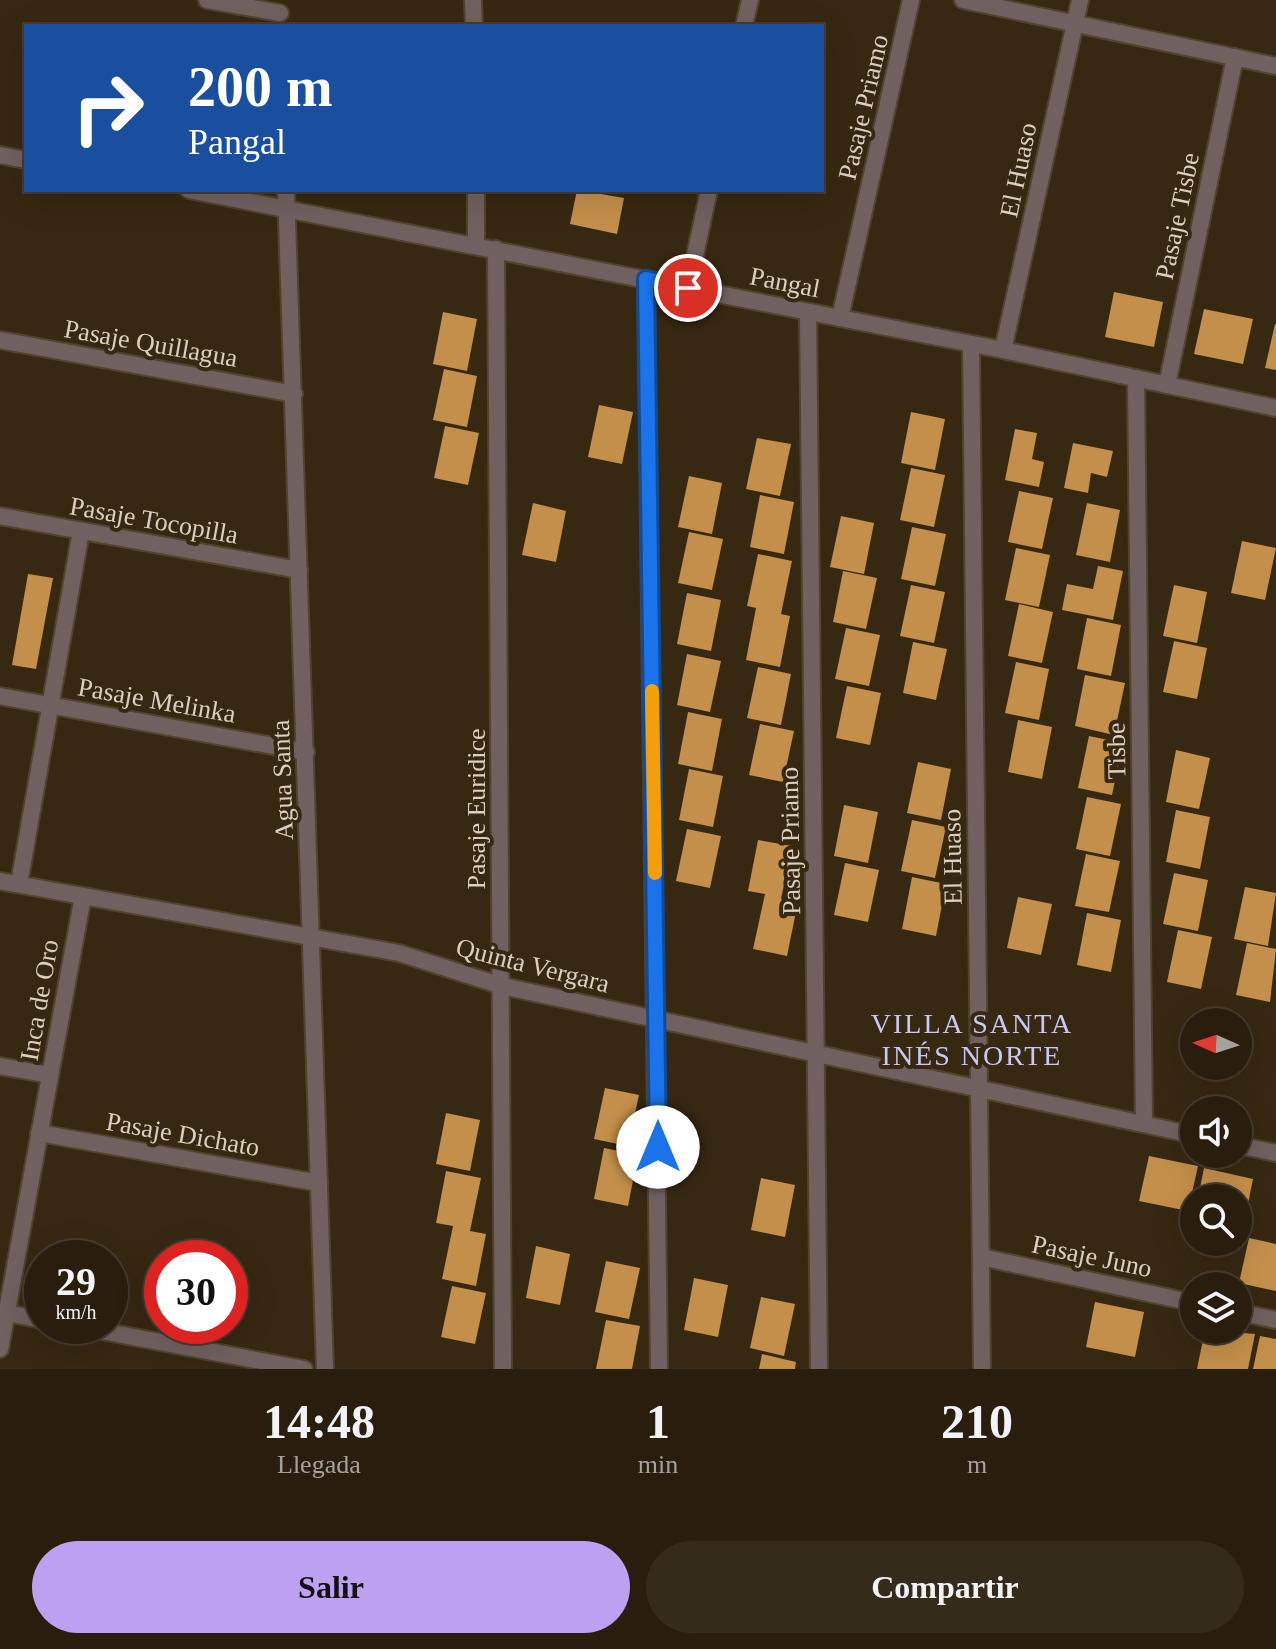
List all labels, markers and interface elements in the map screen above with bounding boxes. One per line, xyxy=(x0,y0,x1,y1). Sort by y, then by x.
street label: Pasaje Priamo xyxy=(833,32,894,182)
icon: right xyxy=(56,56,160,160)
text: 200 m xyxy=(188,56,333,118)
street label: El Huaso xyxy=(994,120,1043,220)
text: Pangal xyxy=(188,122,286,162)
street label: Pasaje Tisbe xyxy=(1150,150,1205,282)
pin xyxy=(654,254,722,322)
street label: Pangal xyxy=(747,262,822,303)
icon: arrive xyxy=(666,266,710,310)
street label: Pasaje Quillagua xyxy=(62,314,240,373)
street label: Pasaje Tocopilla xyxy=(68,491,241,550)
street label: Pasaje Melinka xyxy=(76,672,238,729)
street label: Agua Santa xyxy=(266,719,299,841)
street label: Tisbe xyxy=(1102,722,1131,780)
street label: Pasaje Euridice xyxy=(462,729,491,890)
street label: Pasaje Priamo xyxy=(775,767,806,915)
street label: El Huaso xyxy=(937,809,968,905)
street label: Quinta Vergara xyxy=(453,932,613,999)
street label: Inca de Oro xyxy=(15,937,64,1063)
district label: VILLA SANTA INÉS NORTE xyxy=(871,1008,1073,1071)
north arrow xyxy=(1180,1008,1252,1080)
map controls xyxy=(1180,1008,1252,1344)
button: sound xyxy=(1180,1096,1252,1168)
position arrow xyxy=(616,1105,700,1189)
street label: Pasaje Dichato xyxy=(104,1107,262,1162)
button: search xyxy=(1180,1184,1252,1256)
street label: Pasaje Juno xyxy=(1029,1230,1155,1283)
speed limit sign: 30 xyxy=(144,1240,248,1344)
text: 29 xyxy=(56,1259,96,1304)
button: layers xyxy=(1180,1272,1252,1344)
text: km/h xyxy=(55,1301,97,1323)
text: 14:48 xyxy=(263,1395,375,1448)
text: 1 xyxy=(646,1395,670,1448)
text: 210 xyxy=(941,1395,1013,1448)
text: Llegada xyxy=(277,1450,361,1479)
text: min xyxy=(638,1450,678,1479)
text: m xyxy=(967,1450,987,1479)
button: Salir xyxy=(32,1541,630,1633)
button: Compartir xyxy=(646,1541,1244,1633)

